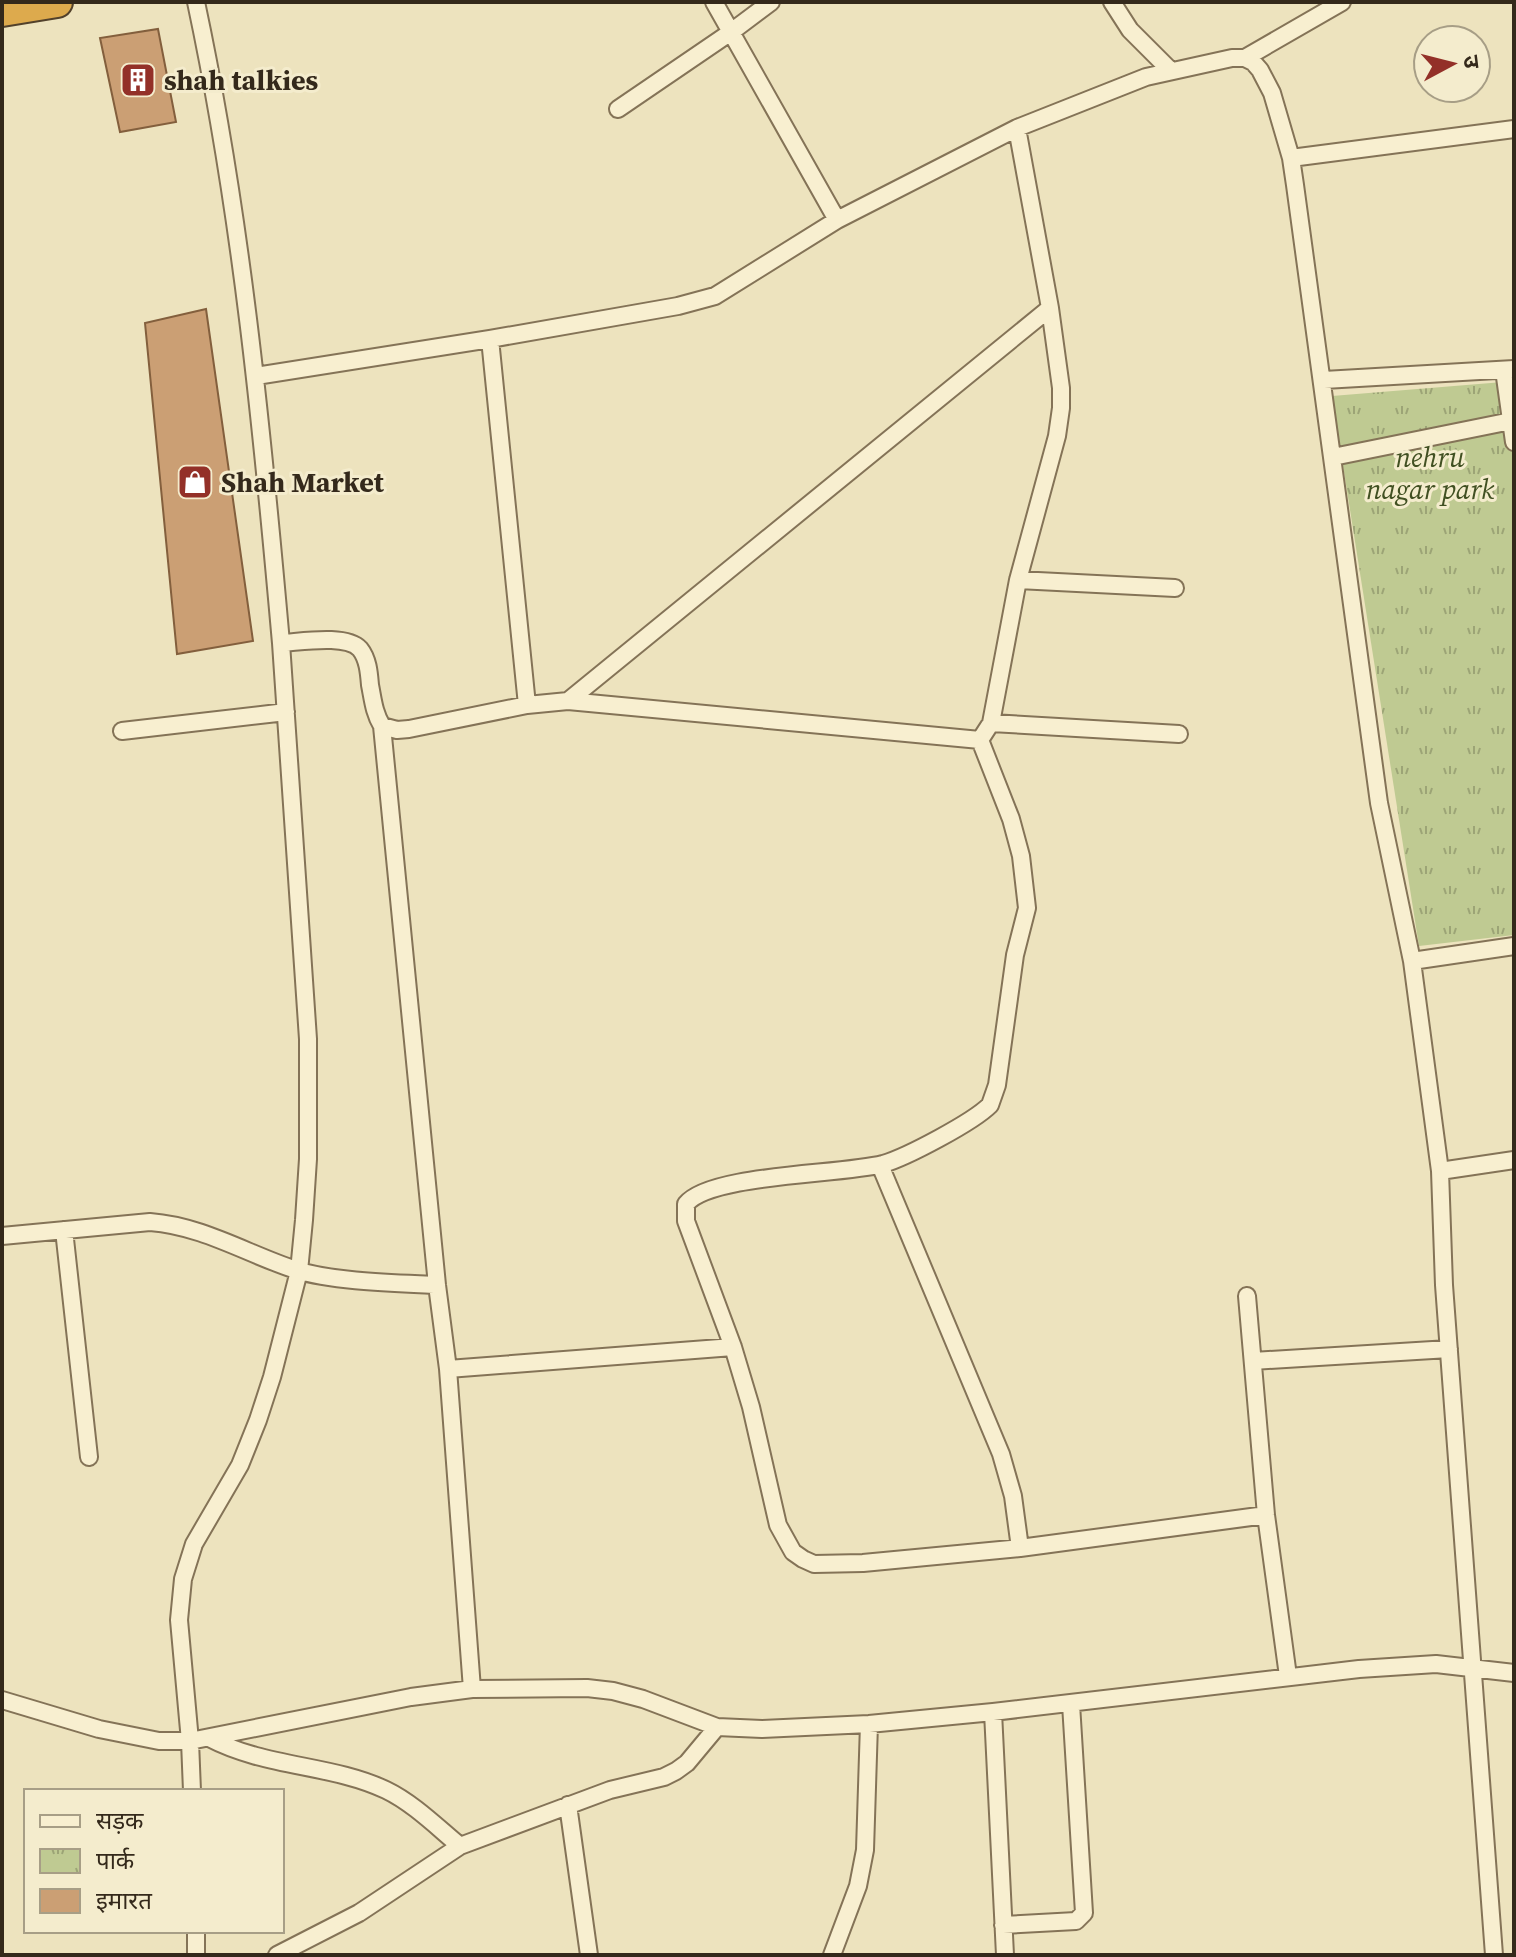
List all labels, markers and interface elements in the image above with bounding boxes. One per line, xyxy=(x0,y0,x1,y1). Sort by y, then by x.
north arrow xyxy=(1412,24,1492,104)
text: उ xyxy=(1456,53,1488,71)
building icon: shah talkies xyxy=(119,61,157,99)
place label: shah talkies xyxy=(164,61,319,99)
park label: nehru nagar park xyxy=(1366,438,1495,508)
shop icon: Shah Market xyxy=(176,463,214,501)
place label: Shah Market xyxy=(221,463,385,501)
legend xyxy=(24,1789,284,1933)
text: सड़क xyxy=(96,1804,144,1837)
text: पार्क xyxy=(96,1844,135,1877)
text: इमारत xyxy=(96,1884,153,1917)

